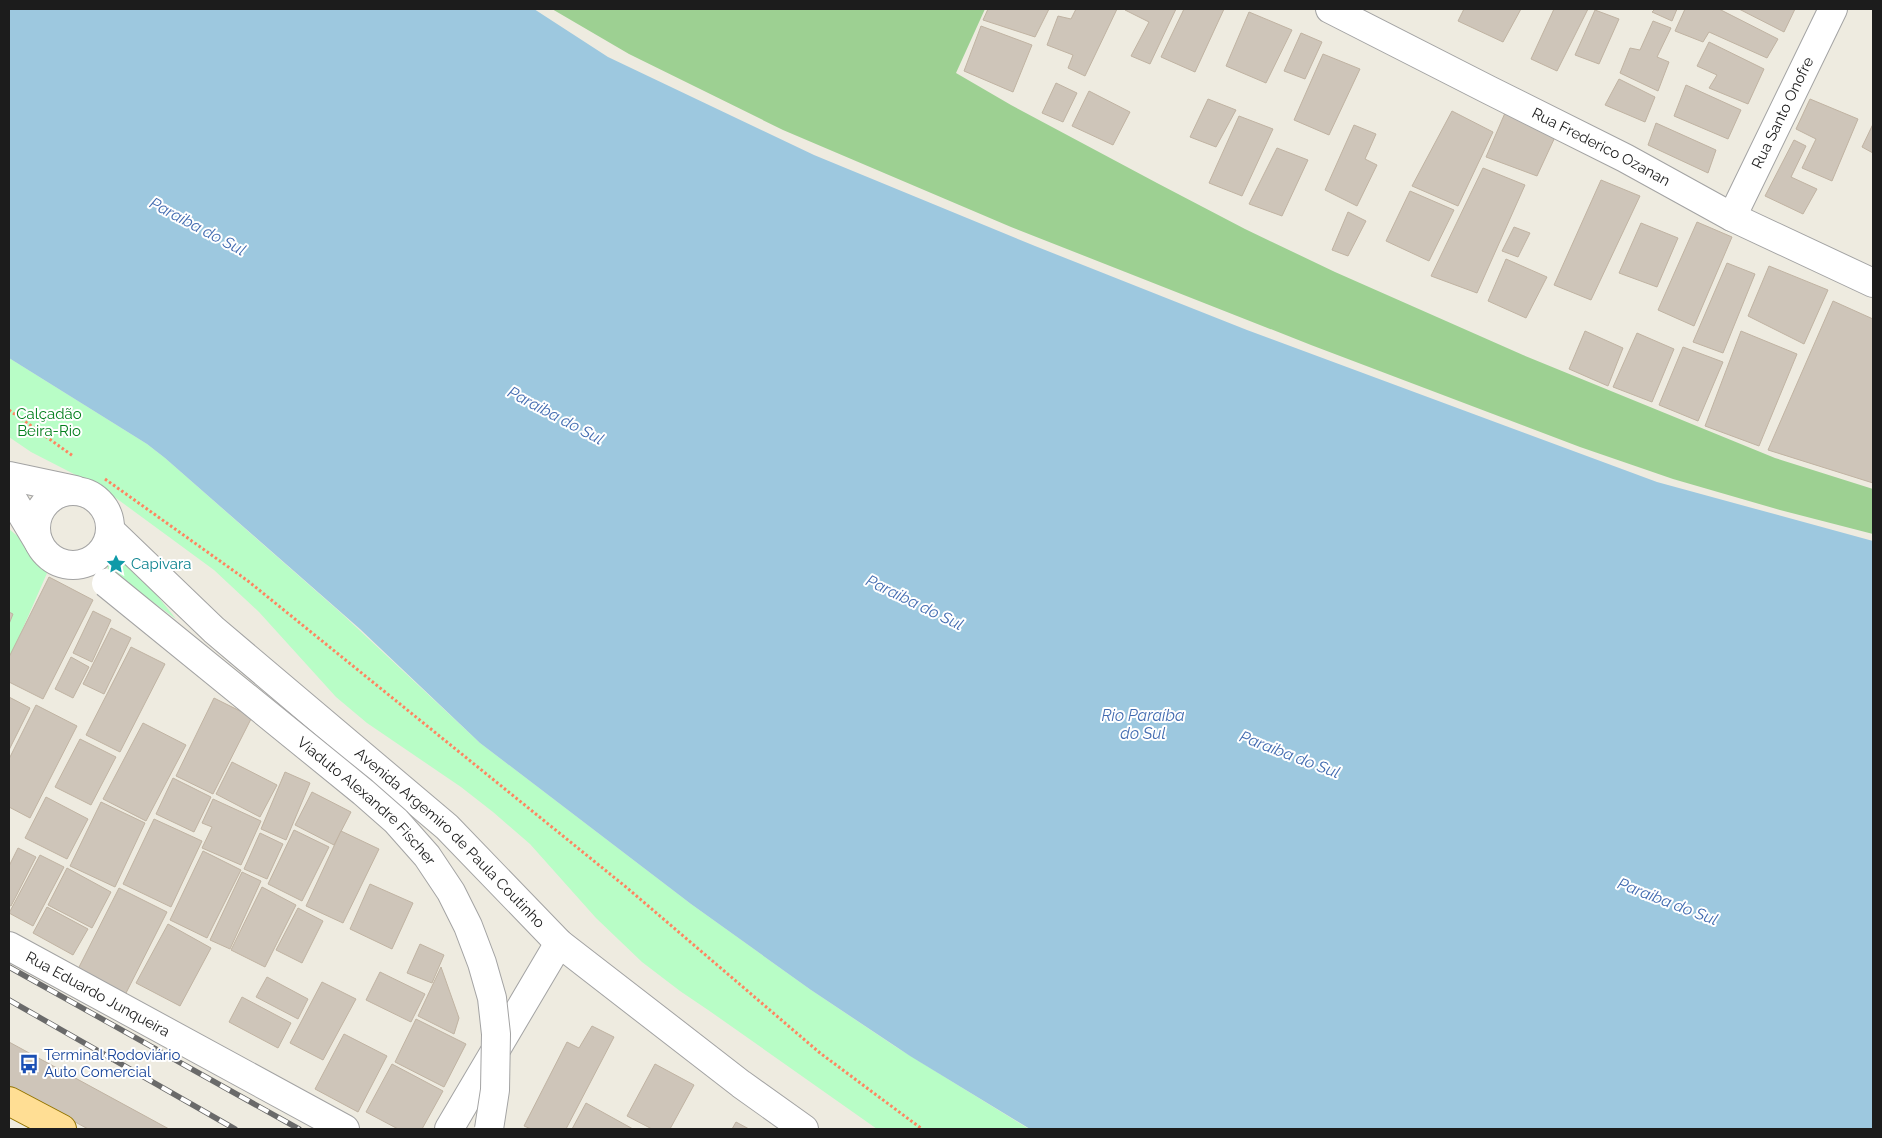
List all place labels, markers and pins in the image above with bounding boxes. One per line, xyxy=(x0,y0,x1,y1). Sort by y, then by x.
place icon: Capivara xyxy=(105,553,127,575)
place label: Capivara xyxy=(131,555,191,573)
place label: Terminal Rodoviário Auto Comercial xyxy=(44,1046,180,1081)
bus stop icon: Terminal Rodoviário Auto Comercial xyxy=(18,1053,40,1075)

